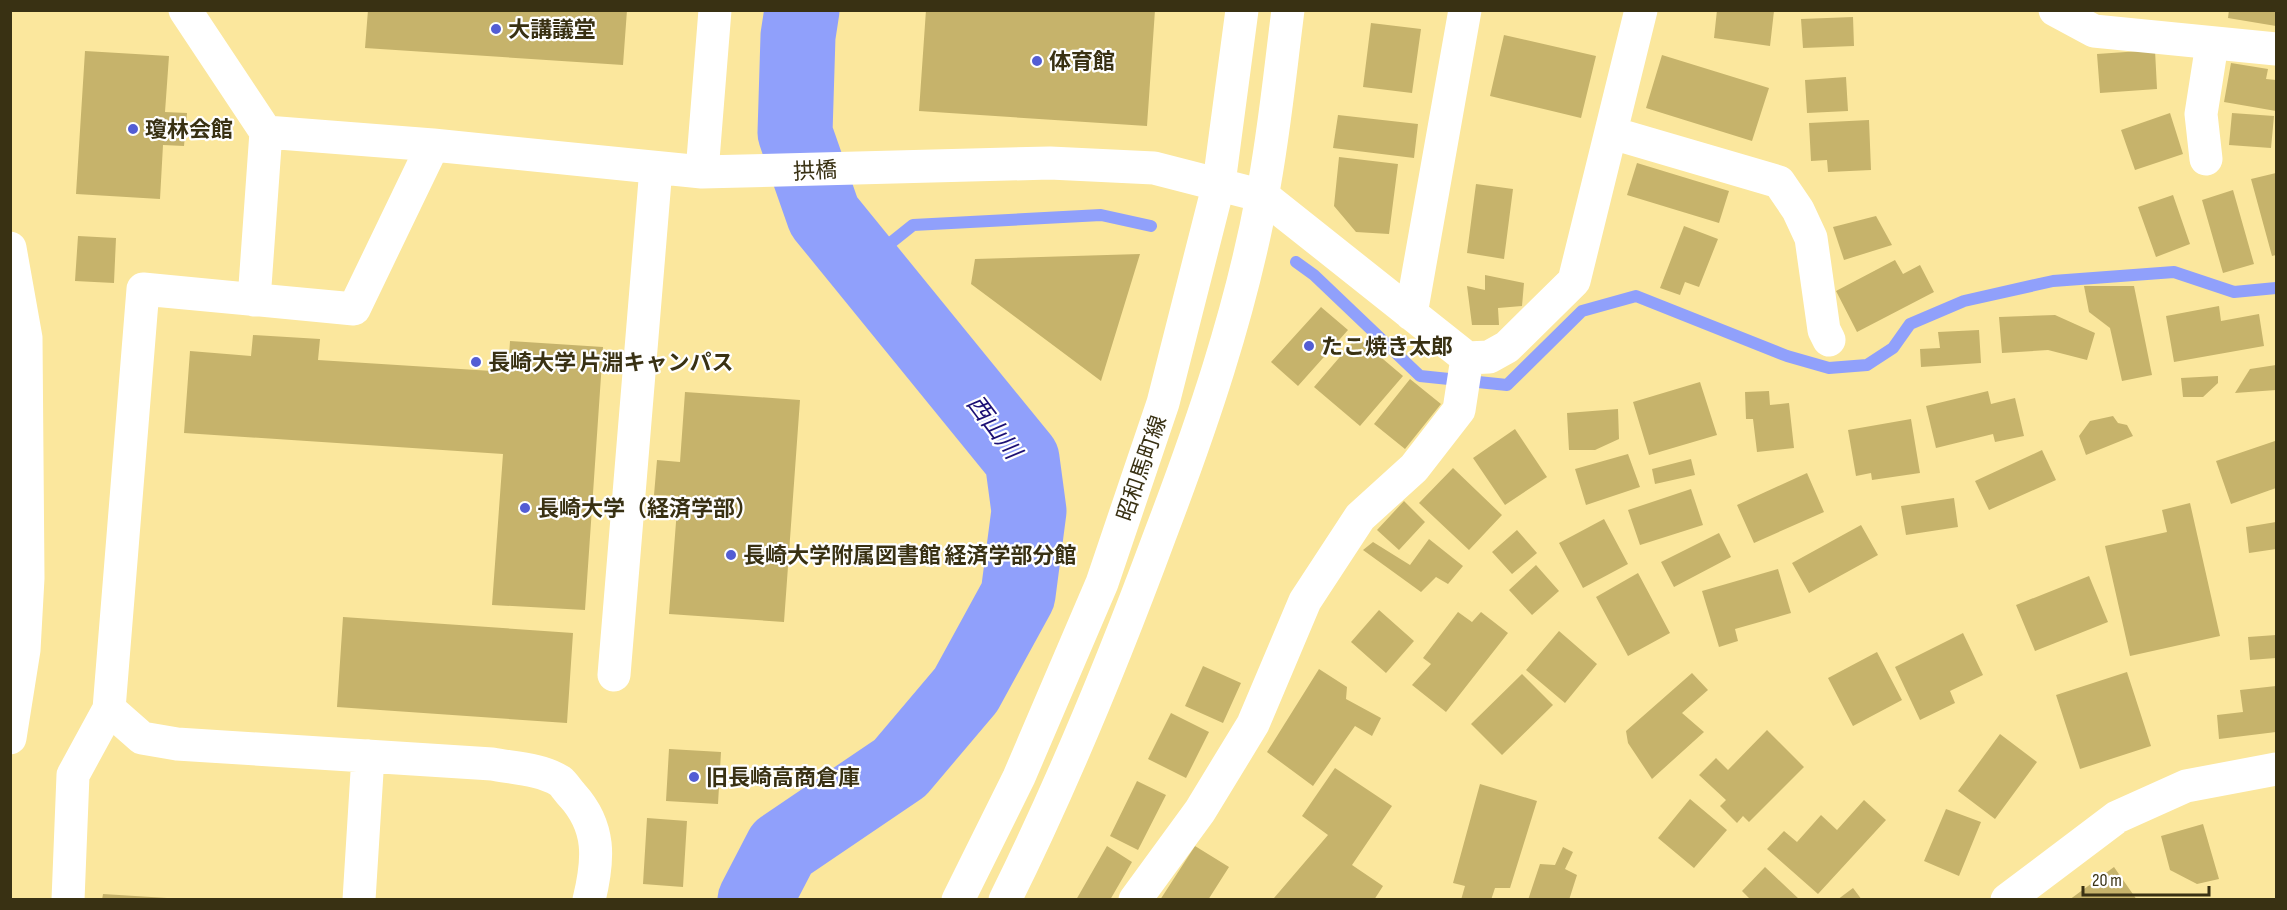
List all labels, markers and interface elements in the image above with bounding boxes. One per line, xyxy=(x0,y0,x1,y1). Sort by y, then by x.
place label: 大講議堂 xyxy=(508,17,596,44)
marker: 大講議堂 xyxy=(489,22,503,36)
place label: 体育館 xyxy=(1049,49,1115,76)
marker: 体育館 xyxy=(1030,54,1044,68)
place label: 瓊林会館 xyxy=(145,117,233,144)
marker: 瓊林会館 xyxy=(126,122,140,136)
street label: 拱橋 xyxy=(792,157,838,186)
place label: たこ焼き太郎 xyxy=(1321,334,1453,361)
marker: たこ焼き太郎 xyxy=(1302,339,1316,353)
place label: 長崎大学 片淵キャンパス xyxy=(488,350,733,377)
marker: 長崎大学 片淵キャンパス xyxy=(469,355,483,369)
water label: 西山川 xyxy=(960,390,1029,467)
street label: 昭和馬町線 xyxy=(1112,412,1173,525)
place label: 長崎大学（経済学部） xyxy=(537,496,757,523)
marker: 長崎大学（経済学部） xyxy=(518,501,532,515)
place label: 長崎大学附属図書館 経済学部分館 xyxy=(743,543,1076,570)
marker: 長崎大学附属図書館 経済学部分館 xyxy=(724,548,738,562)
place label: 旧長崎高商倉庫 xyxy=(706,765,860,792)
marker: 旧長崎高商倉庫 xyxy=(687,770,701,784)
scale bar xyxy=(2083,859,2209,897)
text: 20 m xyxy=(2092,870,2122,891)

